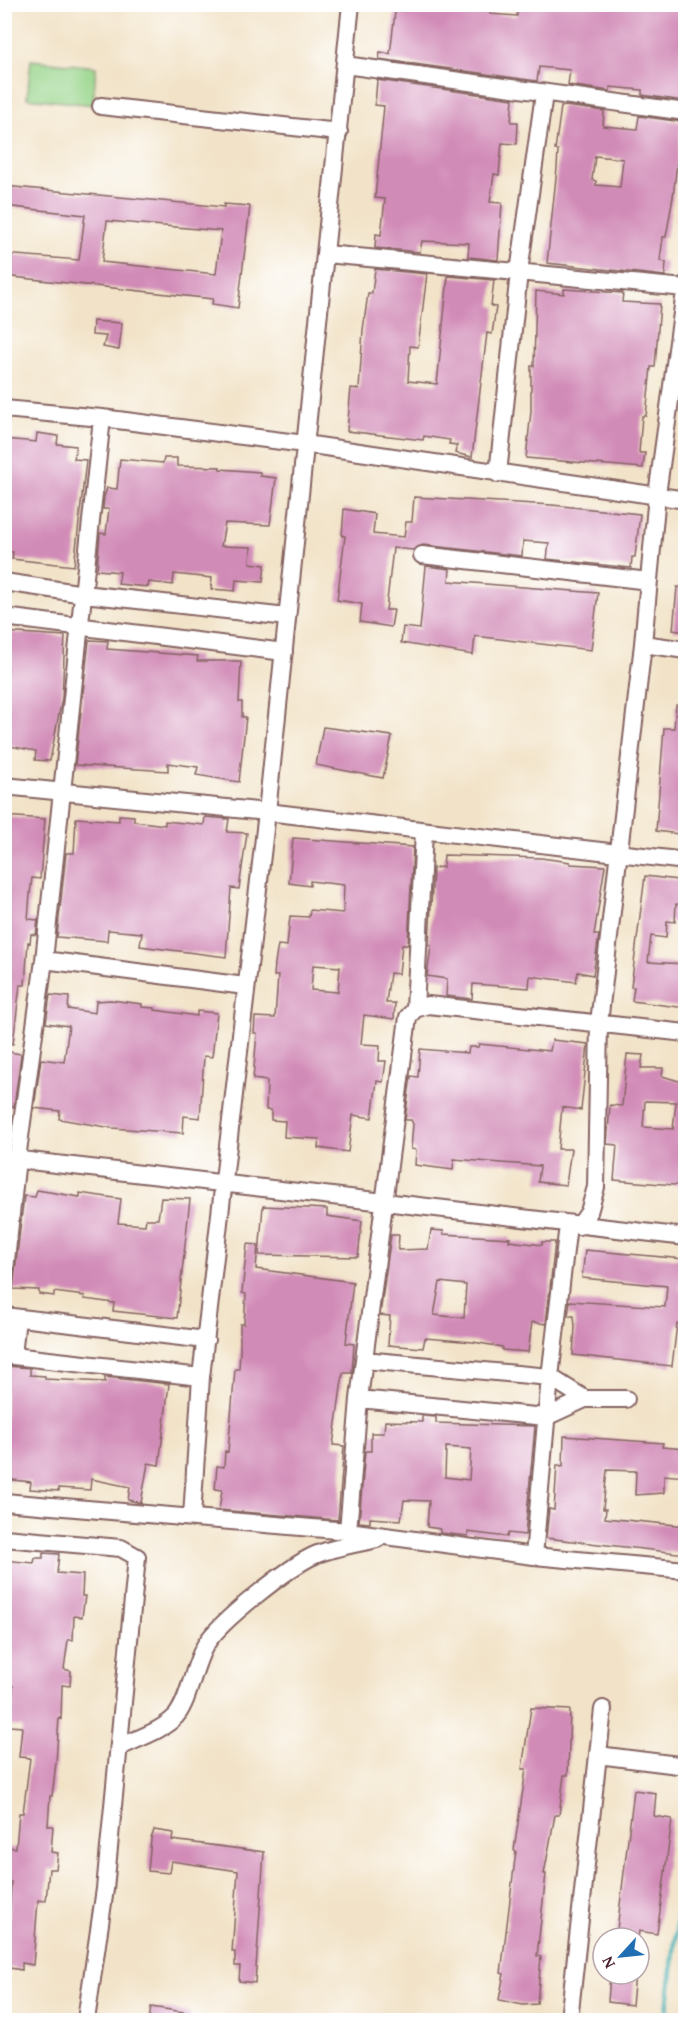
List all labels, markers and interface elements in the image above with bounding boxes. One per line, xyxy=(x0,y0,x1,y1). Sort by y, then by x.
north arrow xyxy=(591,1926,651,1986)
text: N xyxy=(594,1952,621,1973)

